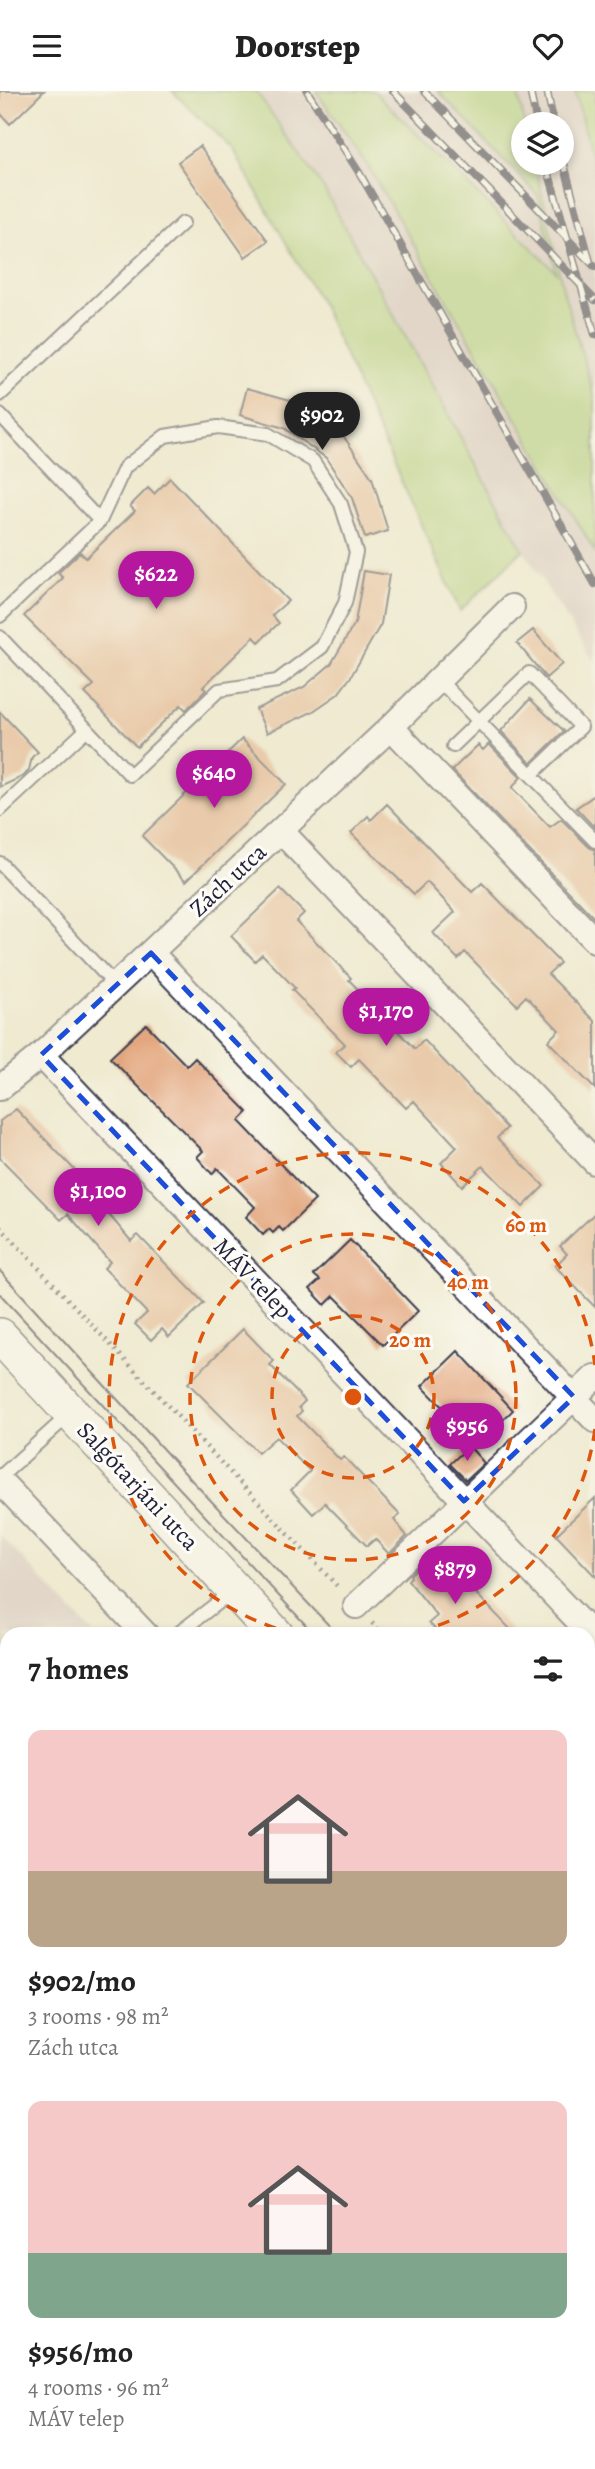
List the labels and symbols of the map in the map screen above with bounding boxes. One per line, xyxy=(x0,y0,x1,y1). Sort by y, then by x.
pin: $902 xyxy=(281,393,363,452)
pin: $622 xyxy=(115,552,197,611)
pin: $640 xyxy=(173,751,255,810)
street label: Zách utca xyxy=(182,835,274,924)
pin: $1,170 xyxy=(329,989,443,1048)
pin: $1,100 xyxy=(41,1169,155,1228)
text: 60 m xyxy=(505,1211,547,1239)
street label: MÁV telep xyxy=(207,1231,299,1325)
text: 40 m xyxy=(447,1268,489,1296)
text: 20 m xyxy=(389,1326,431,1354)
centre of rings xyxy=(341,1385,365,1409)
pin: $956 xyxy=(426,1403,508,1463)
street label: Salgótarjáni utca xyxy=(70,1415,207,1558)
pin: $879 xyxy=(414,1547,496,1606)

